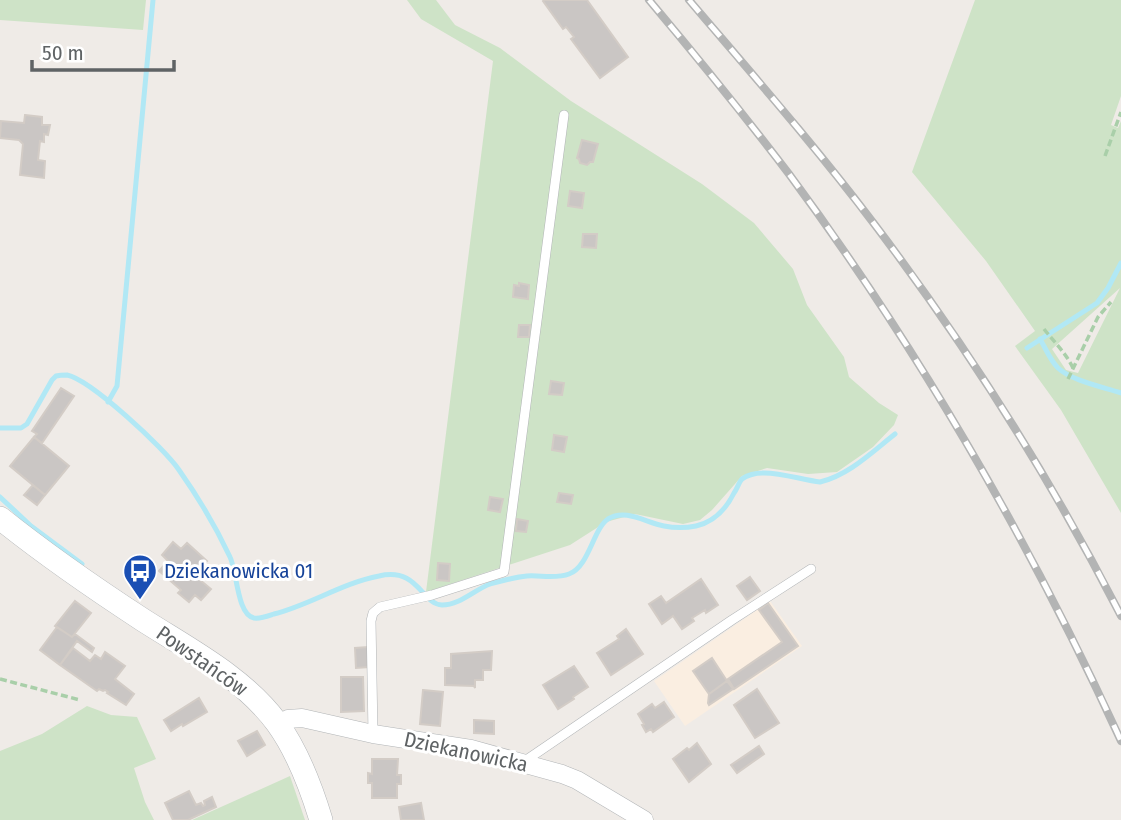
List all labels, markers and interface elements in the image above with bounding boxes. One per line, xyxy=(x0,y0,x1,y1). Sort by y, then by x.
scale bar xyxy=(32,28,173,72)
text: 50 m xyxy=(42,40,84,66)
bus stop icon: Dziekanowicka 01 xyxy=(121,552,159,601)
place label: Dziekanowicka 01 xyxy=(164,558,313,584)
street label: Powstańców xyxy=(151,620,253,702)
street label: Dziekanowicka xyxy=(402,726,530,778)

